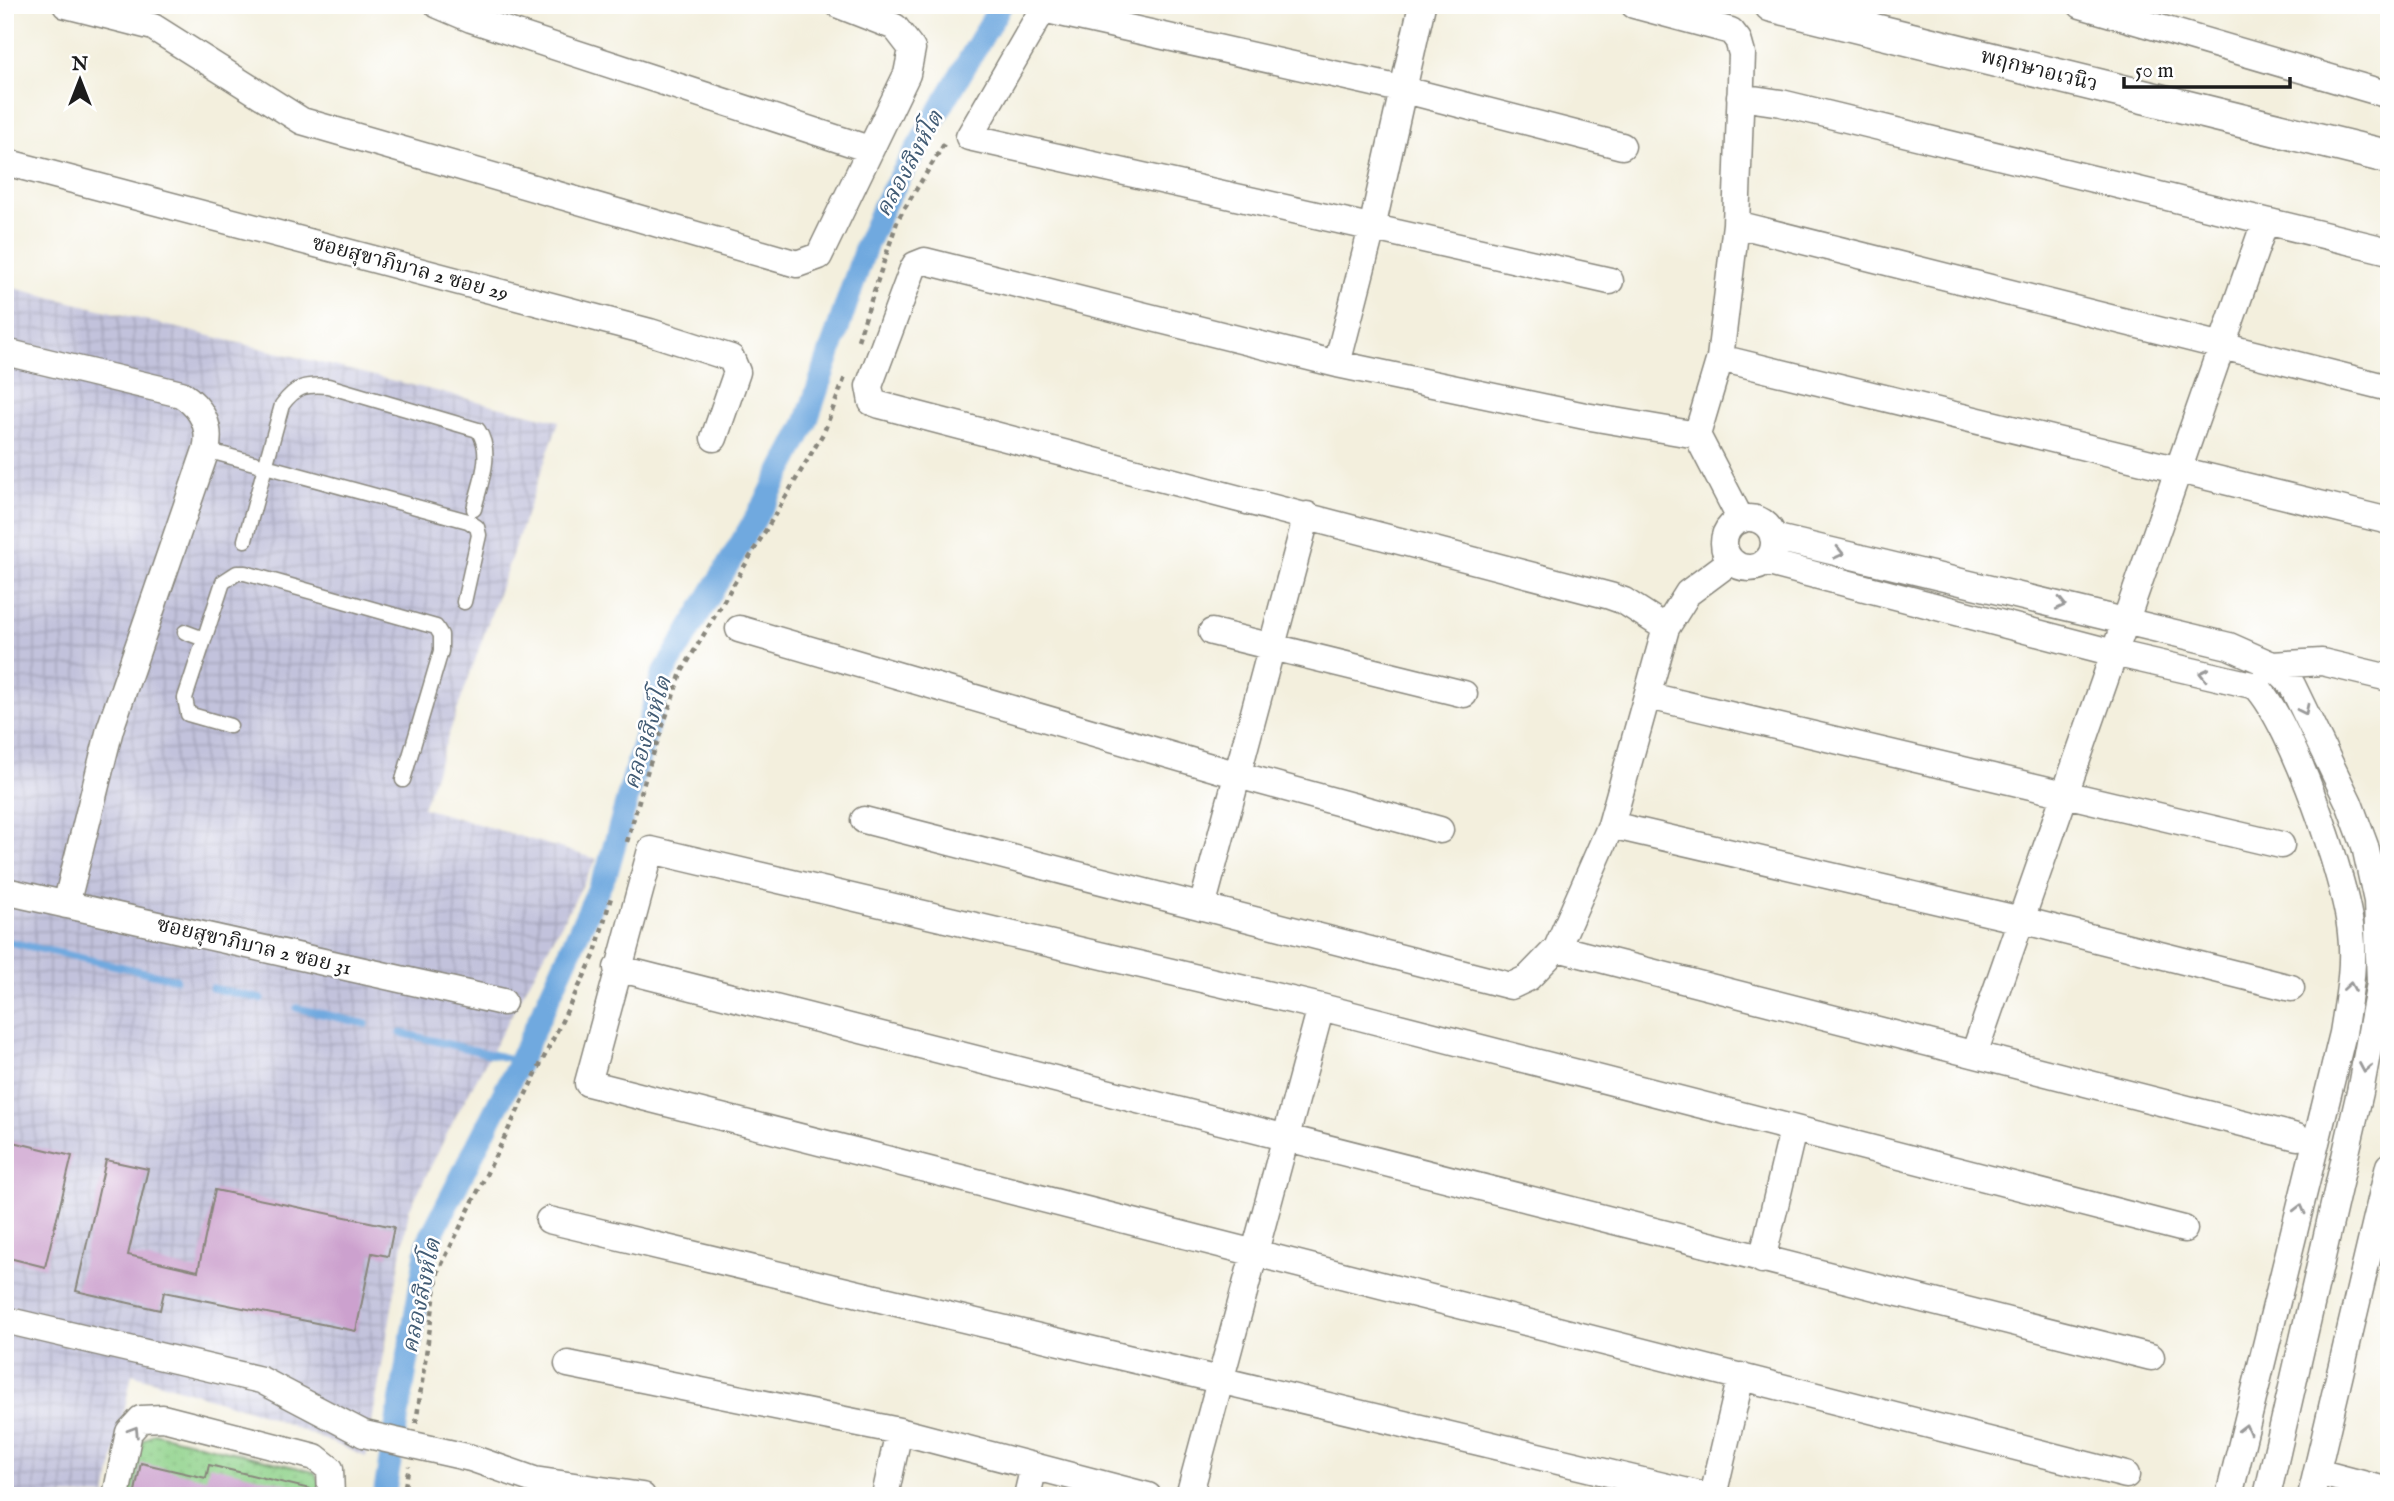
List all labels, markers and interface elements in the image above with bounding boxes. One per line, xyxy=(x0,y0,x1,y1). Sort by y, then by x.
street label: พฤกษาอเวนิว xyxy=(1978,43,2100,99)
north arrow xyxy=(46,46,116,116)
scale bar xyxy=(2124,46,2291,90)
text: N xyxy=(71,53,89,77)
text: 50 m xyxy=(2135,58,2174,85)
water label: คลองสิงห์โต xyxy=(866,104,951,222)
street label: ซอยสุขาภิบาล 2 ซอย 29 xyxy=(309,230,511,308)
one-way arrow xyxy=(1833,544,1845,559)
one-way arrow xyxy=(2055,596,2067,610)
one-way arrow xyxy=(2198,668,2210,682)
water label: คลองสิงห์โต xyxy=(614,672,679,793)
one-way arrow xyxy=(2295,703,2309,715)
street label: ซอยสุขาภิบาล 2 ซอย 31 xyxy=(154,911,354,983)
one-way arrow xyxy=(2342,981,2357,993)
one-way arrow xyxy=(2358,1062,2373,1074)
one-way arrow xyxy=(2292,1203,2306,1215)
water label: คลองสิงห์โต xyxy=(393,1235,448,1356)
one-way arrow xyxy=(2237,1424,2251,1436)
one-way arrow xyxy=(125,1426,138,1439)

